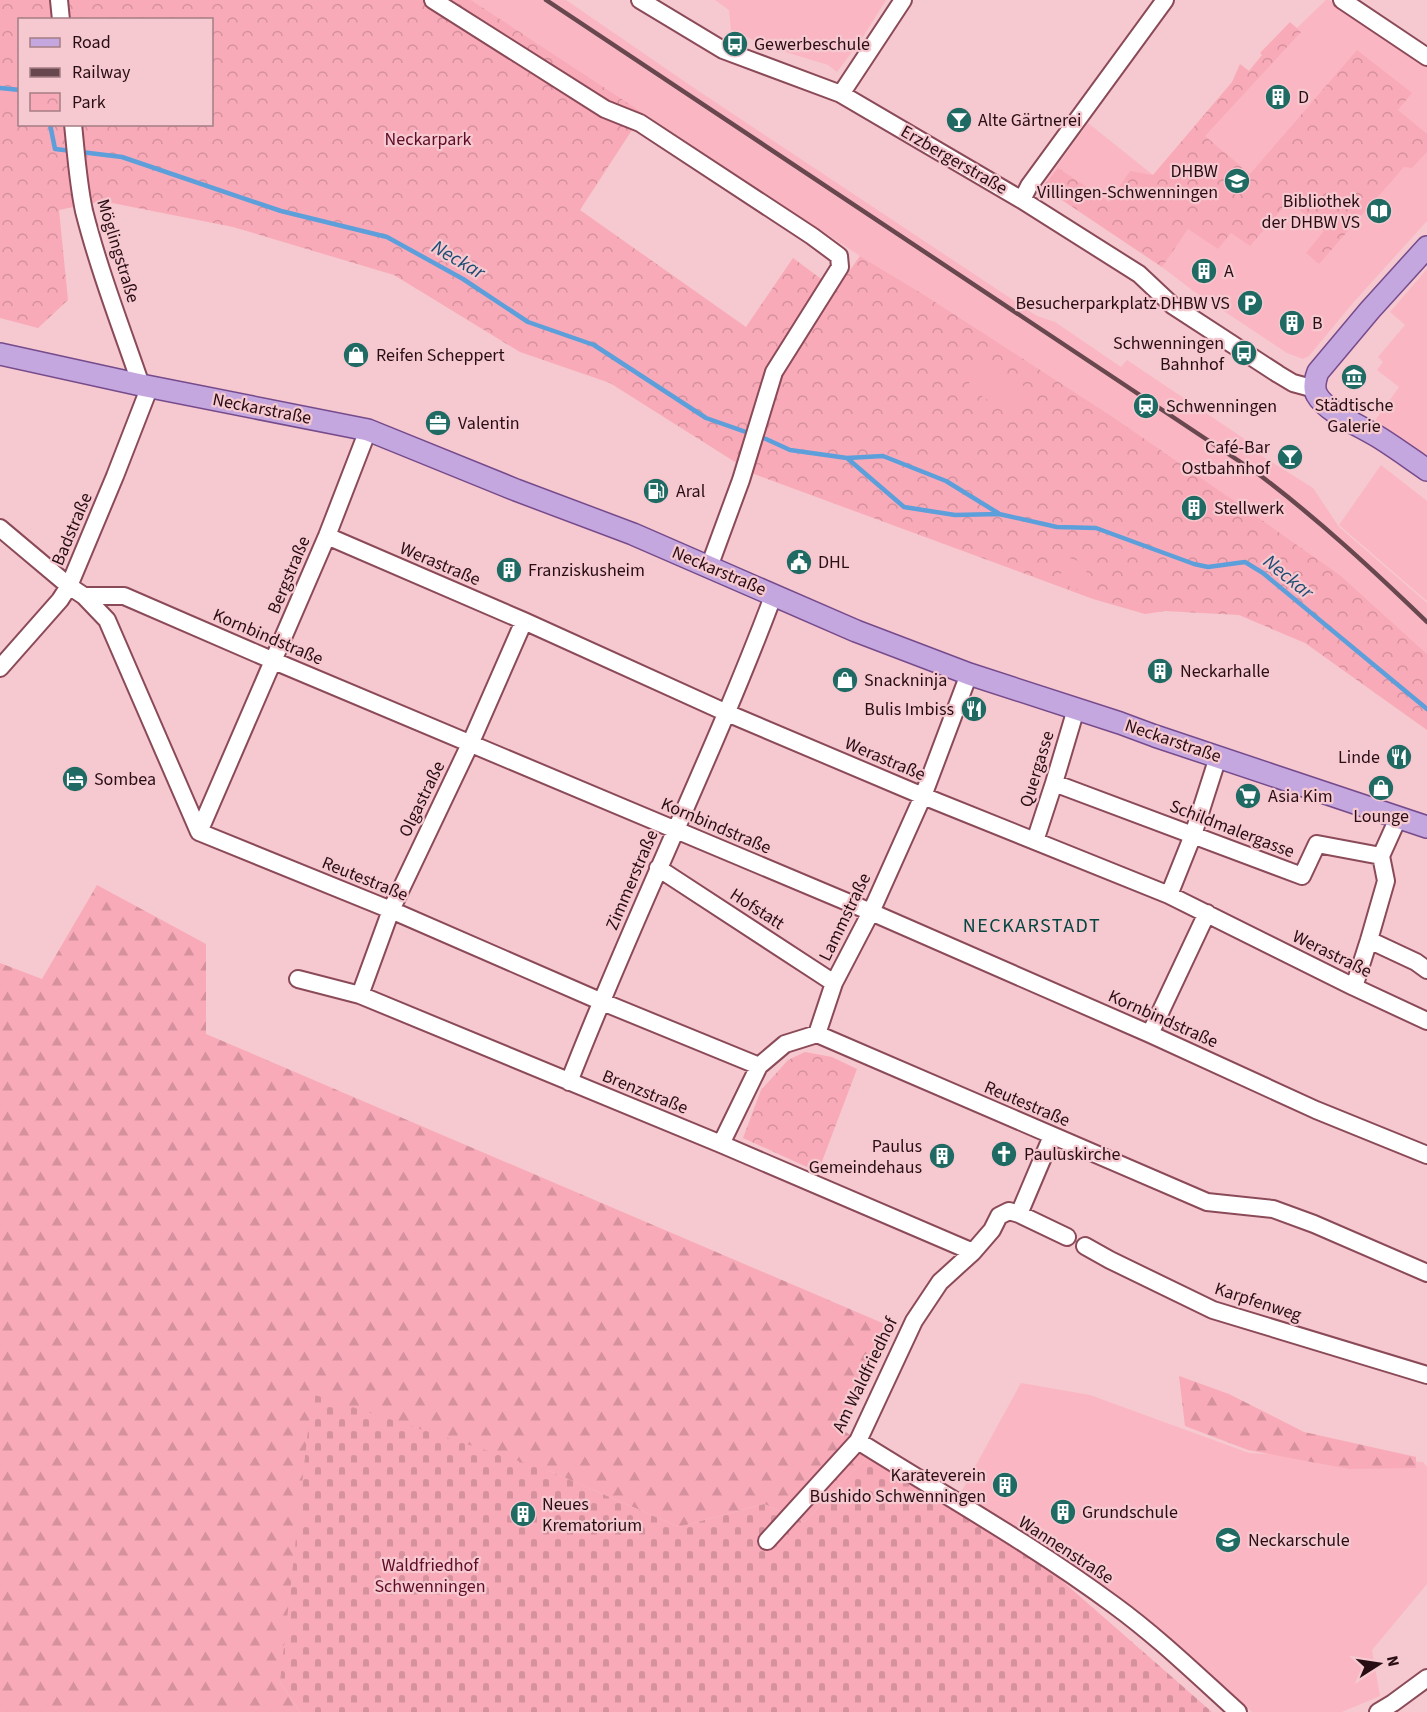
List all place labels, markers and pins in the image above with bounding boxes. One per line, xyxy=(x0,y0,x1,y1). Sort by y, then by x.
bus stop icon: Gewerbeschule xyxy=(720,29,750,59)
place label: Gewerbeschule xyxy=(754,32,870,57)
building icon: D xyxy=(1263,82,1293,112)
place label: D xyxy=(1298,85,1309,110)
bar icon: Alte Gärtnerei xyxy=(944,105,974,135)
place label: Alte Gärtnerei xyxy=(978,108,1081,133)
place label: DHBW Villingen-Schwenningen xyxy=(1037,159,1218,205)
school or university icon: DHBW Villingen-Schwenningen xyxy=(1222,166,1252,196)
place label: Bibliothek der DHBW VS xyxy=(1261,189,1360,235)
library icon: Bibliothek der DHBW VS xyxy=(1364,196,1394,226)
building icon: A xyxy=(1189,256,1219,286)
place label: A xyxy=(1224,259,1234,284)
parking icon: Besucherparkplatz DHBW VS xyxy=(1235,288,1265,318)
place label: Besucherparkplatz DHBW VS xyxy=(1015,291,1230,316)
building icon: B xyxy=(1277,308,1307,338)
place label: B xyxy=(1312,311,1323,336)
place label: Schwenningen Bahnhof xyxy=(1113,331,1225,377)
bus stop icon: Schwenningen Bahnhof xyxy=(1229,338,1259,368)
shop icon: Reifen Scheppert xyxy=(341,340,371,370)
place label: Reifen Scheppert xyxy=(376,343,505,368)
museum icon: Städtische Galerie xyxy=(1339,362,1369,392)
station icon: Schwenningen xyxy=(1131,391,1161,421)
place label: Städtische Galerie xyxy=(1315,393,1394,439)
place label: Schwenningen xyxy=(1166,394,1277,419)
office icon: Valentin xyxy=(423,408,453,438)
place label: Valentin xyxy=(458,411,520,436)
place label: Café-Bar Ostbahnhof xyxy=(1182,435,1271,481)
bar icon: Café-Bar Ostbahnhof xyxy=(1275,442,1305,472)
fuel station icon: Aral xyxy=(641,476,671,506)
place label: Aral xyxy=(676,479,705,504)
building icon: Stellwerk xyxy=(1179,493,1209,523)
place label: Stellwerk xyxy=(1214,496,1284,521)
public building icon: DHL xyxy=(784,547,814,577)
place label: DHL xyxy=(818,550,850,575)
building icon: Franziskusheim xyxy=(494,555,524,585)
place label: Franziskusheim xyxy=(528,558,645,583)
building icon: Neckarhalle xyxy=(1145,656,1175,686)
place label: Neckarhalle xyxy=(1180,659,1270,684)
shop icon: Snackninja xyxy=(830,665,860,695)
place label: Snackninja xyxy=(864,668,947,693)
restaurant icon: Bulis Imbiss xyxy=(959,694,989,724)
place label: Bulis Imbiss xyxy=(864,697,954,722)
restaurant icon: Linde xyxy=(1384,742,1414,772)
place label: Linde xyxy=(1338,745,1380,770)
hotel icon: Sombea xyxy=(60,764,90,794)
place label: Sombea xyxy=(94,767,156,792)
shop icon: Lounge xyxy=(1366,773,1396,803)
supermarket icon: Asia Kim xyxy=(1233,781,1263,811)
place label: Asia Kim xyxy=(1268,784,1333,809)
place label: Lounge xyxy=(1353,804,1409,829)
place label: Paulus Gemeindehaus xyxy=(809,1134,922,1180)
church icon: Pauluskirche xyxy=(989,1139,1019,1169)
building icon: Paulus Gemeindehaus xyxy=(927,1141,957,1171)
place label: Pauluskirche xyxy=(1024,1142,1121,1167)
place label: Karateverein Bushido Schwenningen xyxy=(810,1463,986,1509)
building icon: Karateverein Bushido Schwenningen xyxy=(990,1470,1020,1500)
place label: Neues Krematorium xyxy=(542,1492,642,1538)
building icon: Grundschule xyxy=(1048,1497,1078,1527)
building icon: Neues Krematorium xyxy=(508,1499,538,1529)
place label: Grundschule xyxy=(1082,1500,1178,1525)
school or university icon: Neckarschule xyxy=(1213,1525,1243,1555)
place label: Neckarschule xyxy=(1248,1528,1350,1553)

